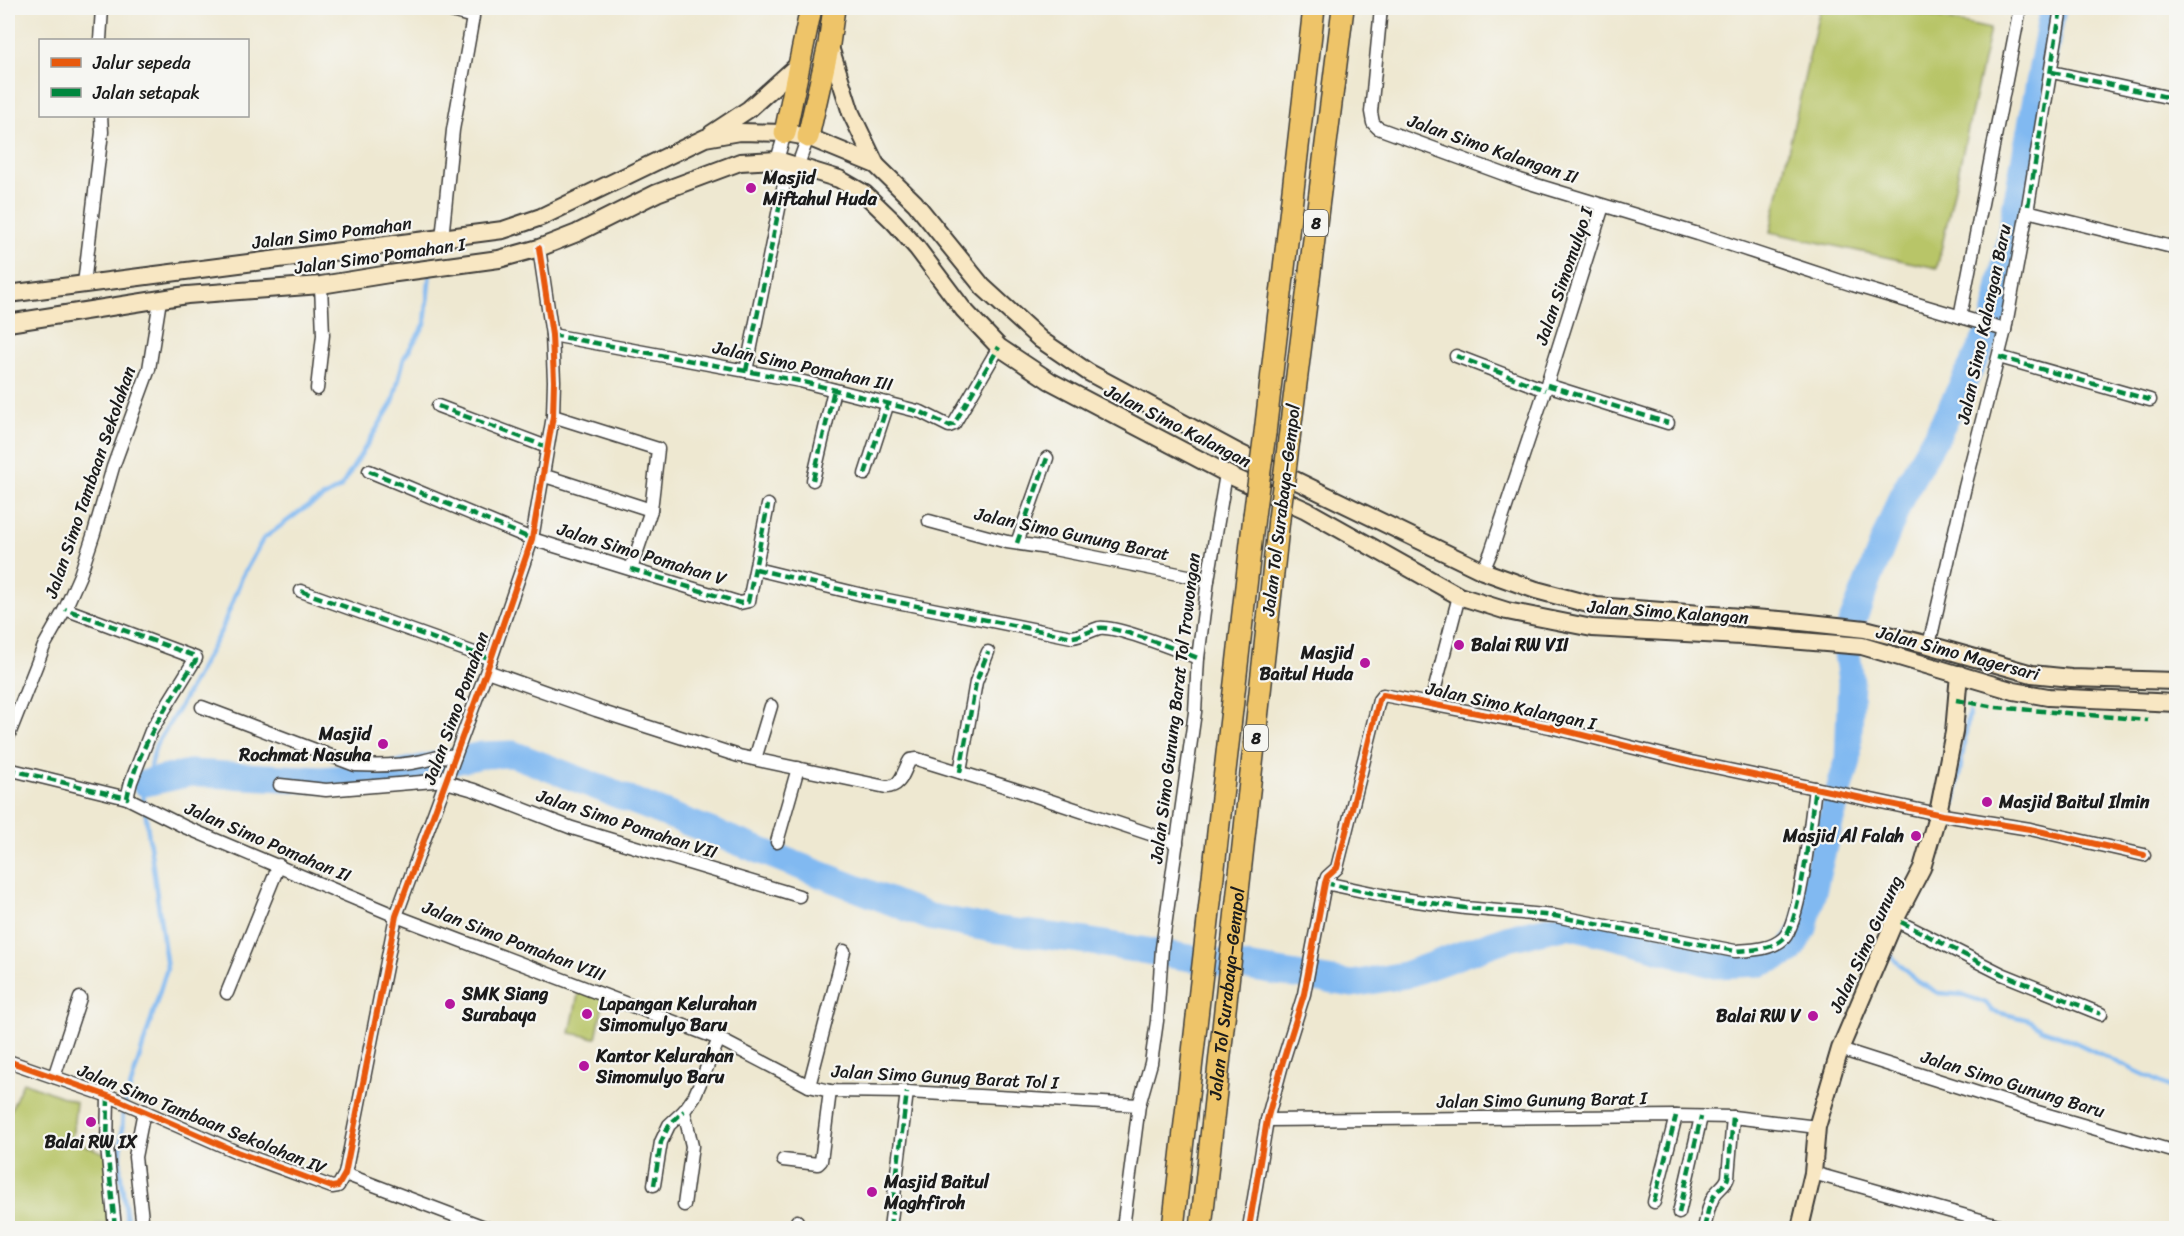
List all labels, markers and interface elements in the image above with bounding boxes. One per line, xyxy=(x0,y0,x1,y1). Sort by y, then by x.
legend xyxy=(39,39,249,117)
text: Jalur sepeda xyxy=(92,47,192,79)
text: Jalan setapak xyxy=(92,77,200,109)
street label: Jalan Simo Kalangan II xyxy=(1402,104,1583,193)
place label: Masjid Miftahul Huda xyxy=(762,162,878,215)
marker: Masjid Miftahul Huda xyxy=(744,181,758,195)
street label: Jalan Simomulyo I xyxy=(1525,201,1603,350)
street label: Jalan Simo Pomahan xyxy=(249,207,414,259)
road number: 8 xyxy=(1304,210,1328,236)
street label: Jalan Simo Kalangan Baru xyxy=(1947,221,2021,428)
street label: Jalan Simo Pomahan I xyxy=(291,228,469,284)
street label: Jalan Simo Pomahan III xyxy=(709,331,896,401)
street label: Jalan Simo Tambaan Sekolahan xyxy=(35,361,145,603)
street label: Jalan Simo Kalangan xyxy=(1098,375,1257,477)
street label: Jalan Tol Surabaya–Gempol xyxy=(1252,401,1310,619)
street label: Jalan Simo Gunung Barat xyxy=(971,498,1172,570)
street label: Jalan Simo Pomahan V xyxy=(552,513,731,595)
street label: Jalan Simo Gunung Barat Tol Trowongan xyxy=(1140,551,1210,866)
street label: Jalan Simo Kalangan xyxy=(1585,590,1750,634)
street label: Jalan Simo Magersari xyxy=(1872,616,2044,690)
street label: Jalan Simo Pomahan xyxy=(413,627,499,790)
place label: Balai RW VII xyxy=(1471,629,1569,661)
place label: Masjid Baitul Huda xyxy=(1259,637,1355,690)
marker: Balai RW VII xyxy=(1452,638,1466,652)
marker: Masjid Baitul Huda xyxy=(1358,656,1372,670)
street label: Jalan Simo Kalangan I xyxy=(1422,672,1601,740)
place label: Masjid Rochmat Nasuha xyxy=(238,718,373,771)
road number: 8 xyxy=(1244,725,1268,751)
marker: Masjid Rochmat Nasuha xyxy=(376,737,390,751)
street label: Jalan Simo Pomahan VII xyxy=(531,779,722,868)
place label: Masjid Baitul Ilmin xyxy=(1998,786,2150,818)
street label: Jalan Simo Pomahan II xyxy=(179,792,357,892)
marker: Masjid Baitul Ilmin xyxy=(1980,795,1994,809)
place label: Masjid Al Falah xyxy=(1782,820,1905,852)
marker: Masjid Al Falah xyxy=(1909,829,1923,843)
street label: Jalan Simo Gunung xyxy=(1820,870,1912,1019)
street label: Jalan Tol Surabaya–Gempol xyxy=(1199,885,1254,1102)
street label: Jalan Simo Pomahan VIII xyxy=(417,891,611,991)
place label: SMK Siang Surabaya xyxy=(461,978,548,1031)
place label: Lapangan Kelurahan Simomulyo Baru xyxy=(598,988,757,1041)
marker: SMK Siang Surabaya xyxy=(443,997,457,1011)
place label: Balai RW V xyxy=(1716,1000,1802,1032)
marker: Lapangan Kelurahan Simomulyo Baru xyxy=(580,1007,594,1021)
marker: Balai RW V xyxy=(1806,1009,1820,1023)
place label: Kantor Kelurahan Simomulyo Baru xyxy=(595,1040,734,1093)
street label: Jalan Simo Gunung Baru xyxy=(1916,1040,2109,1127)
street label: Jalan Simo Tambaan Sekolahan IV xyxy=(72,1054,332,1184)
street label: Jalan Simo Gunug Barat Tol I xyxy=(830,1055,1061,1099)
marker: Kantor Kelurahan Simomulyo Baru xyxy=(577,1059,591,1073)
street label: Jalan Simo Gunung Barat I xyxy=(1436,1082,1649,1118)
marker: Balai RW IX xyxy=(84,1115,98,1129)
place label: Balai RW IX xyxy=(44,1126,138,1158)
place label: Masjid Baitul Maghfiroh xyxy=(883,1166,990,1219)
marker: Masjid Baitul Maghfiroh xyxy=(865,1185,879,1199)

